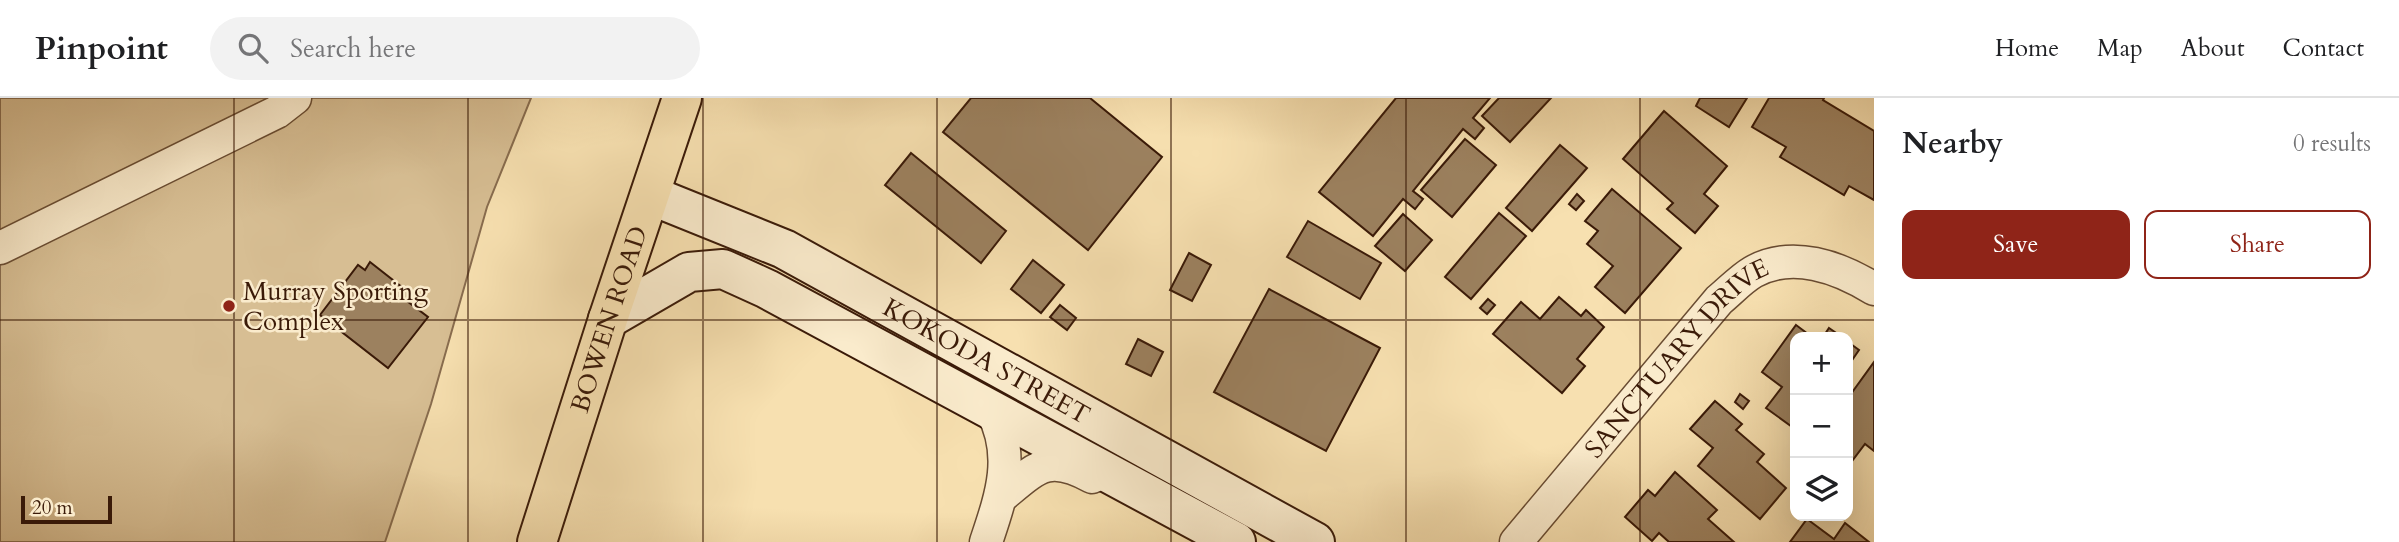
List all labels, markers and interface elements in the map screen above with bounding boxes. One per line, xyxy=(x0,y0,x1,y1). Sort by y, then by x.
search box xyxy=(210,17,700,80)
text: Pinpoint xyxy=(35,26,168,71)
icon: search xyxy=(234,29,272,67)
text: Search here xyxy=(290,31,416,66)
text: Home xyxy=(1995,32,2059,65)
text: Map xyxy=(2097,32,2143,65)
text: About xyxy=(2181,32,2245,65)
text: Contact xyxy=(2283,32,2364,65)
text: Nearby xyxy=(1902,123,2003,164)
text: 0 results xyxy=(2293,128,2371,159)
button: Save xyxy=(1902,210,2130,279)
button: Share xyxy=(2144,210,2371,279)
street label: BOWEN ROAD xyxy=(562,221,655,417)
street label: SANCTUARY DRIVE xyxy=(1577,250,1774,465)
place label: Murray Sporting Complex xyxy=(243,274,428,339)
street label: KOKODA STREET xyxy=(877,290,1097,432)
marker: Murray Sporting Complex xyxy=(221,298,237,314)
map controls xyxy=(1790,332,1853,521)
button: + xyxy=(1790,332,1853,395)
button: − xyxy=(1790,395,1853,458)
button: layers xyxy=(1790,458,1853,521)
scale bar xyxy=(21,493,112,525)
text: 20 m xyxy=(32,495,73,521)

